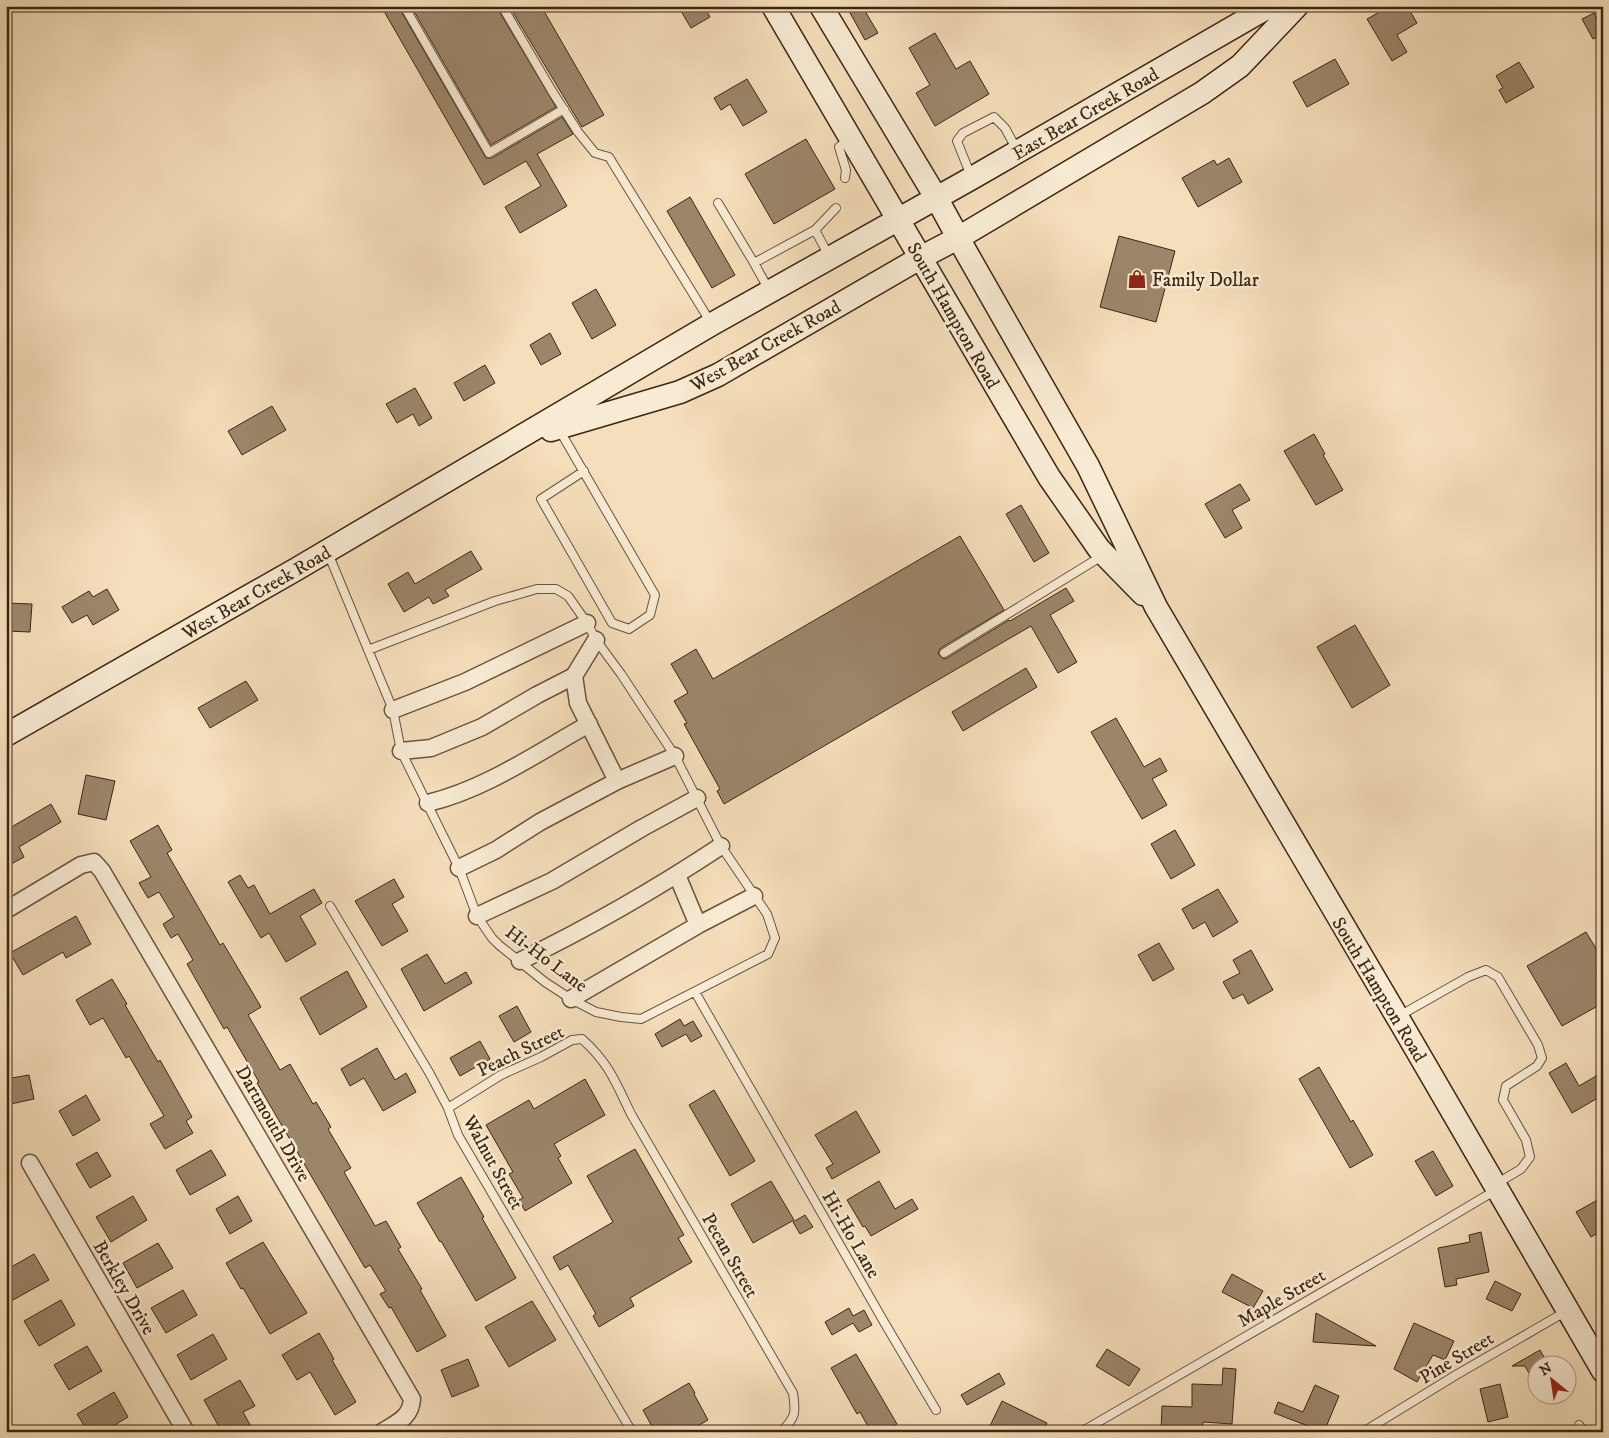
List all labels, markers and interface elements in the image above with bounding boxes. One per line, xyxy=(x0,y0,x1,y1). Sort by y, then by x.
street label: East Bear Creek Road xyxy=(1008,63,1164,166)
street label: South Hampton Road xyxy=(901,239,1004,393)
shop icon: Family Dollar xyxy=(1126,268,1148,290)
place label: Family Dollar xyxy=(1152,269,1259,292)
street label: West Bear Creek Road xyxy=(686,295,845,398)
street label: West Bear Creek Road xyxy=(177,541,336,646)
street label: South Hampton Road xyxy=(1326,913,1431,1067)
street label: Hi-Ho Lane xyxy=(500,921,592,998)
street label: Peach Street xyxy=(473,1020,568,1082)
street label: Dartmouth Drive xyxy=(230,1062,315,1186)
street label: Walnut Street xyxy=(457,1111,528,1214)
street label: Hi-Ho Lane xyxy=(816,1187,885,1283)
street label: Pecan Street xyxy=(696,1209,763,1302)
street label: Berkley Drive xyxy=(87,1236,160,1339)
street label: Maple Street xyxy=(1234,1264,1330,1333)
street label: Pine Street xyxy=(1415,1327,1498,1389)
north arrow xyxy=(1526,1356,1576,1406)
text: N xyxy=(1537,1359,1556,1380)

